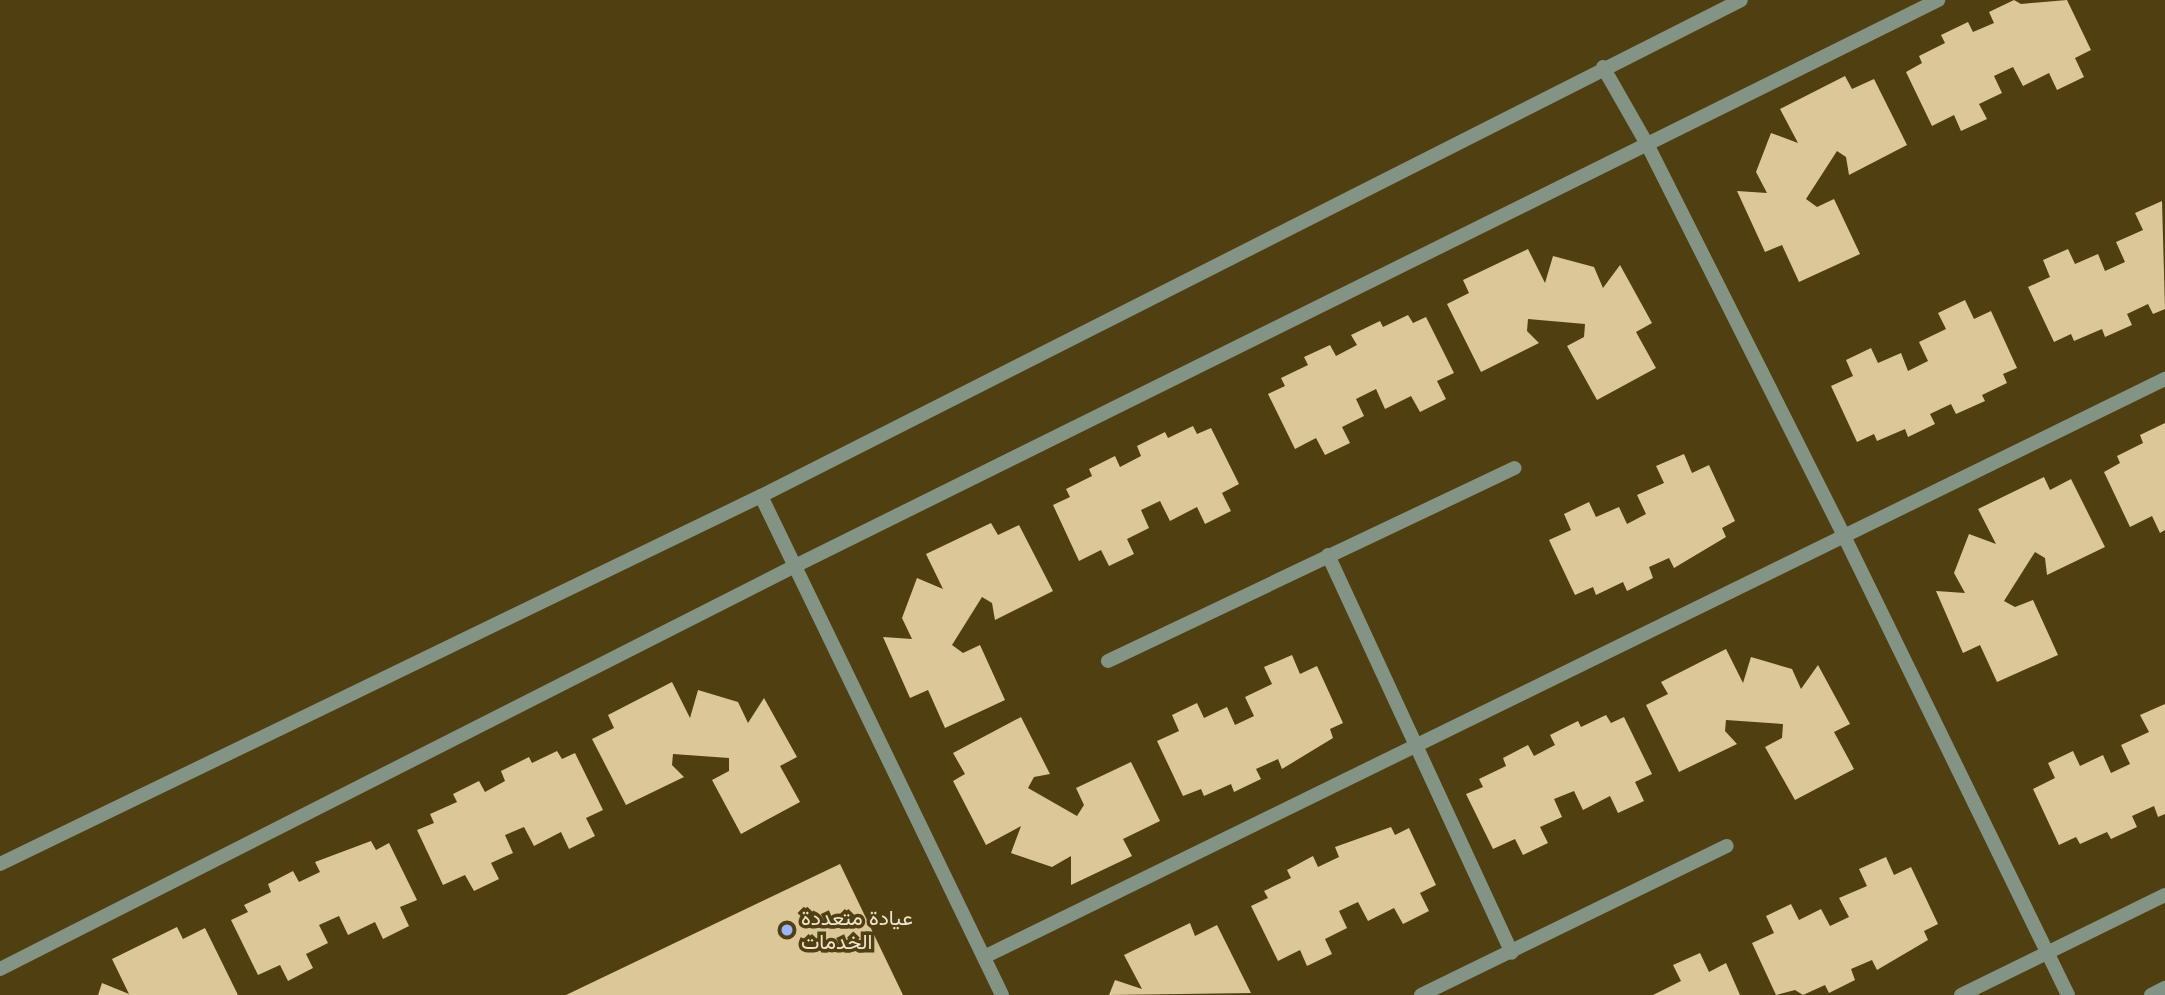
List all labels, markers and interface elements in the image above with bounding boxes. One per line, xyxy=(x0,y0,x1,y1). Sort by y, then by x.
place label: عيادة متعددة الخدمات xyxy=(801,905,913,955)
marker: عيادة متعددة الخدمات xyxy=(779,922,795,938)

